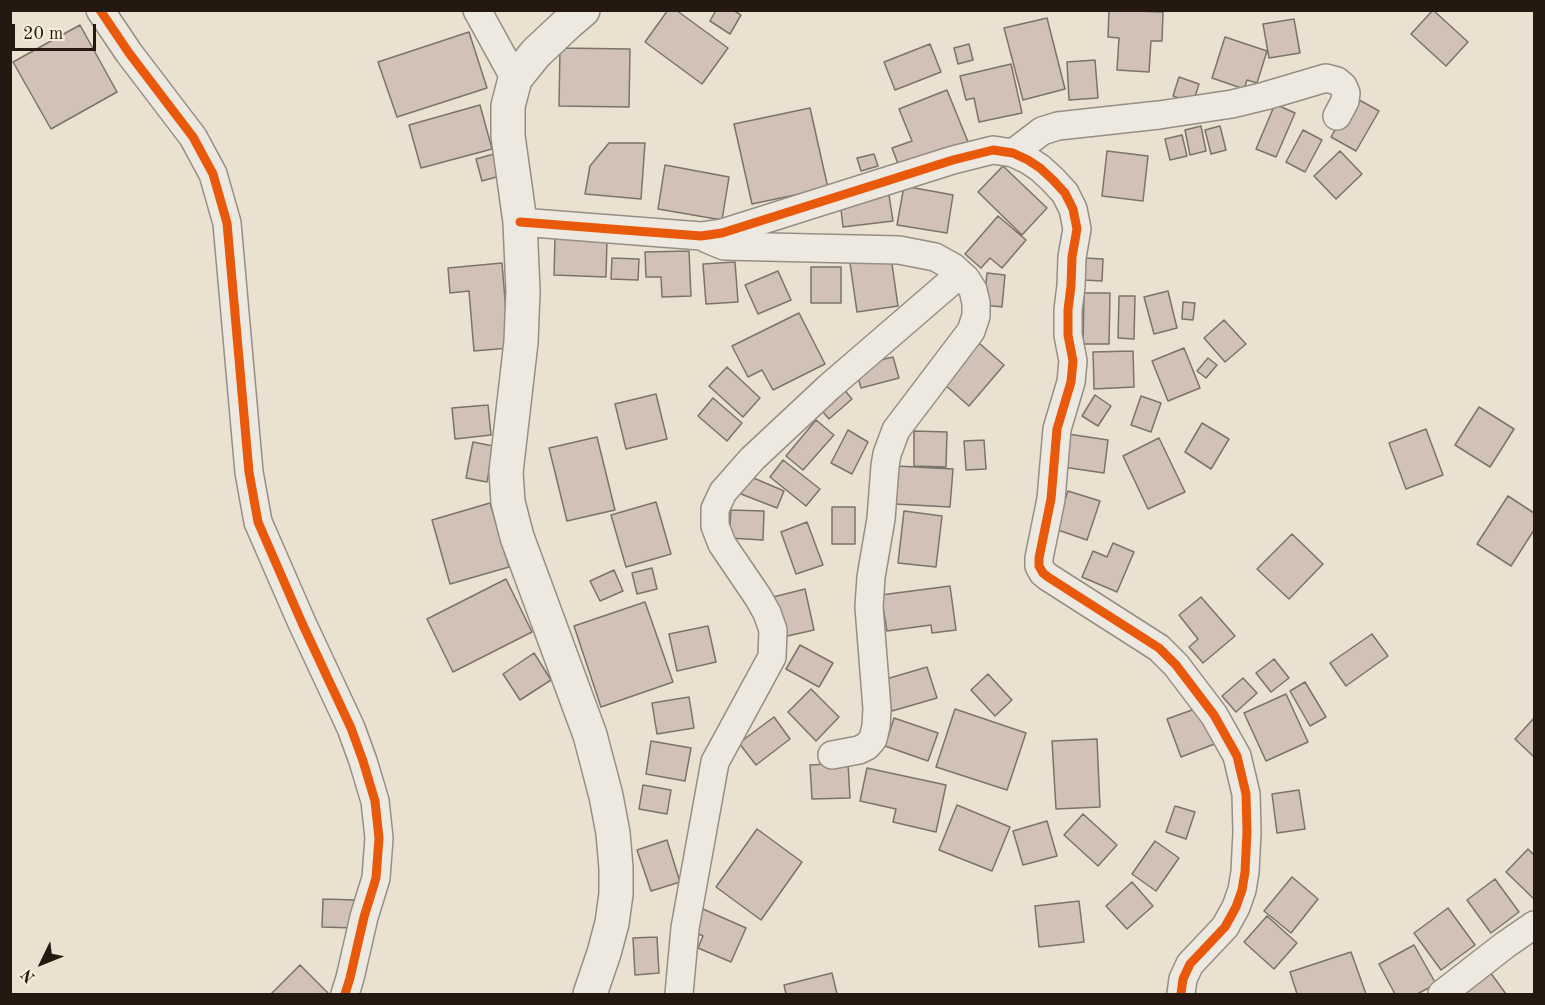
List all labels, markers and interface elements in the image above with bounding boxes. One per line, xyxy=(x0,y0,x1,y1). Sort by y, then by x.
scale bar xyxy=(15,12,99,50)
text: 20 m xyxy=(23,25,63,43)
north arrow xyxy=(12,933,72,993)
text: N xyxy=(19,965,39,985)

